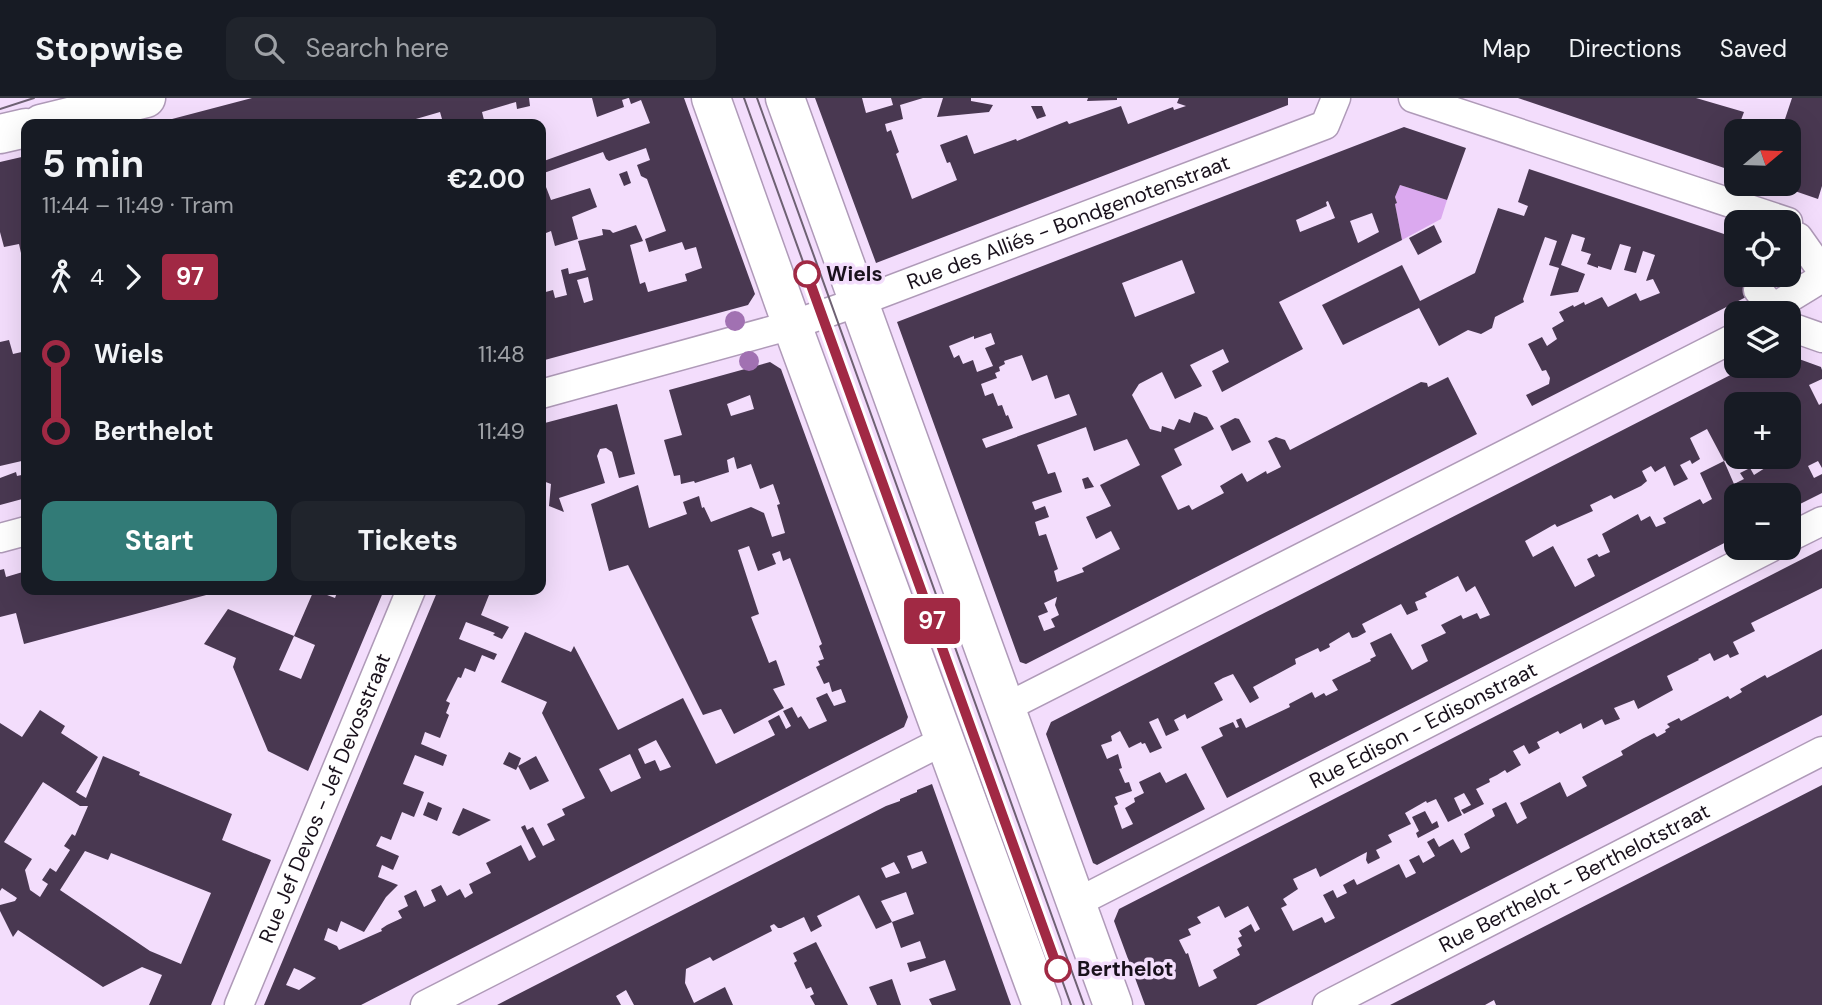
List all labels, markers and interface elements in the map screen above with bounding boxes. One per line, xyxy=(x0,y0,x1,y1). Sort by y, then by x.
search box xyxy=(226,17,716,80)
text: Stopwise xyxy=(35,27,184,70)
icon: search xyxy=(250,29,288,67)
text: Search here xyxy=(306,31,449,65)
text: Map xyxy=(1483,33,1531,64)
text: Directions xyxy=(1569,33,1682,64)
text: Saved xyxy=(1720,33,1787,64)
north arrow xyxy=(1724,119,1801,196)
map controls xyxy=(1724,119,1801,560)
text: 5 min xyxy=(42,139,144,189)
street label: Rue des Alliés - Bondgenotenstraat xyxy=(903,148,1234,296)
text: €2.00 xyxy=(447,162,525,196)
text: 11:44 – 11:49 · Tram xyxy=(42,190,234,220)
button: locate xyxy=(1724,210,1801,287)
icon: walk xyxy=(42,258,80,296)
icon: forward xyxy=(114,258,152,296)
place label: Wiels xyxy=(826,260,883,288)
text: 97 xyxy=(176,261,204,292)
marker: Wiels xyxy=(794,261,820,287)
text: 4 xyxy=(90,262,104,292)
button: layers xyxy=(1724,301,1801,378)
text: Wiels xyxy=(94,337,164,371)
text: 11:48 xyxy=(478,339,525,369)
button: + xyxy=(1724,392,1801,469)
text: Berthelot xyxy=(94,414,213,448)
text: 11:49 xyxy=(478,416,525,446)
button: − xyxy=(1724,483,1801,560)
button: Start xyxy=(42,501,277,581)
button: Tickets xyxy=(291,501,525,581)
line badge: 97 xyxy=(900,598,964,644)
text: 97 xyxy=(918,605,946,636)
street label: Rue Jef Devos - Jef Devosstraat xyxy=(252,649,397,947)
street label: Rue Edison - Edisonstraat xyxy=(1305,656,1542,795)
street label: Rue Berthelot - Berthelotstraat xyxy=(1434,797,1715,959)
place label: Berthelot xyxy=(1077,955,1173,983)
marker: Berthelot xyxy=(1045,956,1071,982)

